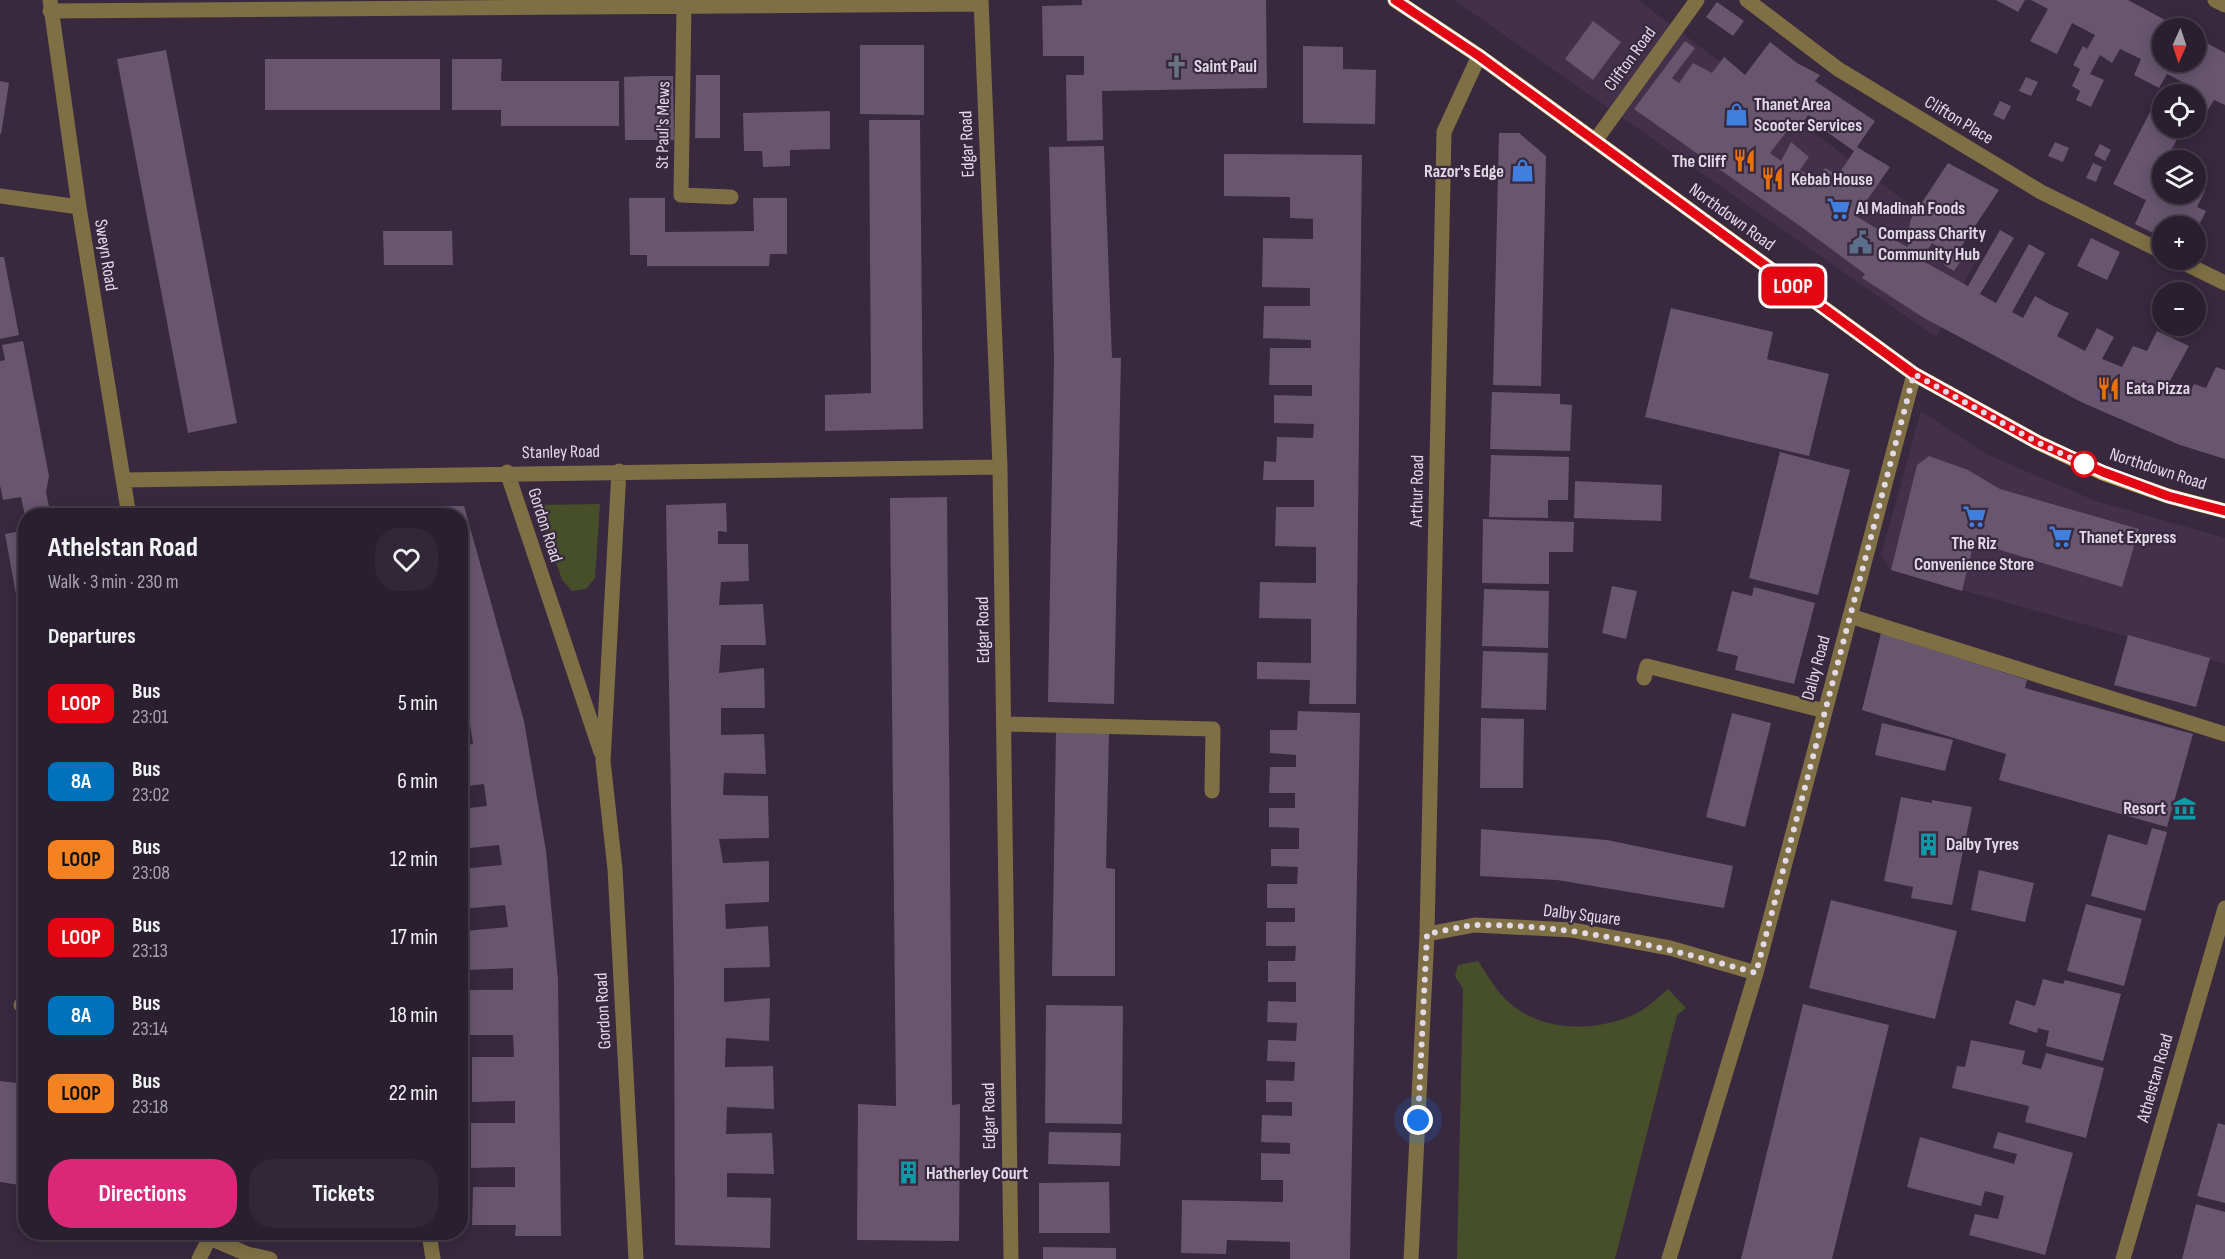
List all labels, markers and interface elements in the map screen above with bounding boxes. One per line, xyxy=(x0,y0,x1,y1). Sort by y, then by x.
north arrow xyxy=(2152,18,2206,72)
map controls xyxy=(2152,18,2206,336)
street label: Clifton Road xyxy=(1600,23,1660,95)
church icon: Saint Paul xyxy=(1163,53,1189,79)
place label: Saint Paul xyxy=(1194,56,1257,77)
street label: St Paul's Mews xyxy=(652,81,674,169)
button: locate xyxy=(2152,84,2206,138)
street label: Clifton Place xyxy=(1921,91,1997,149)
place label: Thanet Area Scooter Services xyxy=(1754,94,1862,136)
shop icon: Thanet Area Scooter Services xyxy=(1723,101,1749,127)
street label: Edgar Road xyxy=(955,110,979,178)
restaurant icon: The Cliff xyxy=(1731,148,1757,174)
button: layers xyxy=(2152,150,2206,204)
place label: The Cliff xyxy=(1672,151,1727,172)
shop icon: Razor's Edge xyxy=(1509,158,1535,184)
place label: Razor's Edge xyxy=(1424,161,1504,182)
restaurant icon: Kebab House xyxy=(1760,166,1786,192)
place label: Kebab House xyxy=(1791,169,1873,190)
street label: Northdown Road xyxy=(1685,179,1779,255)
supermarket icon: Al Madinah Foods xyxy=(1825,195,1851,221)
place label: Al Madinah Foods xyxy=(1855,198,1965,219)
button: + xyxy=(2152,216,2206,270)
street label: Sweyn Road xyxy=(90,218,122,292)
place label: Compass Charity Community Hub xyxy=(1878,223,1986,265)
public building icon: Compass Charity Community Hub xyxy=(1847,230,1873,256)
line badge: LOOP xyxy=(1751,266,1835,306)
text: LOOP xyxy=(1773,274,1813,299)
button: − xyxy=(2152,282,2206,336)
restaurant icon: Eata Pizza xyxy=(2095,375,2121,401)
place label: Eata Pizza xyxy=(2126,378,2190,399)
street label: Stanley Road xyxy=(522,441,600,463)
street label: Northdown Road xyxy=(2107,443,2209,495)
unlabelled marker xyxy=(2071,451,2097,477)
street label: Arthur Road xyxy=(1406,455,1428,528)
street label: Gordon Road xyxy=(523,485,567,565)
supermarket icon: The Riz Convenience Store xyxy=(1961,504,1987,530)
supermarket icon: Thanet Express xyxy=(2048,524,2074,550)
place label: Thanet Express xyxy=(2079,527,2176,548)
button: heart xyxy=(375,528,438,591)
text: Athelstan Road xyxy=(48,531,198,564)
place label: The Riz Convenience Store xyxy=(1914,533,2034,575)
text: Walk · 3 min · 230 m xyxy=(48,570,179,594)
street label: Edgar Road xyxy=(972,596,994,664)
text: Departures xyxy=(48,623,136,650)
street label: Dalby Road xyxy=(1797,633,1835,703)
text: Bus xyxy=(132,678,161,705)
text: 5 min xyxy=(398,690,438,717)
text: LOOP xyxy=(61,691,101,716)
text: 23:01 xyxy=(132,705,168,729)
text: Bus xyxy=(132,756,161,783)
text: 6 min xyxy=(397,768,438,795)
text: 8A xyxy=(71,769,91,794)
text: 23:02 xyxy=(132,783,170,807)
museum icon: Resort xyxy=(2171,795,2197,821)
place label: Resort xyxy=(2123,798,2166,819)
building icon: Dalby Tyres xyxy=(1915,831,1941,857)
text: Bus xyxy=(132,834,161,861)
place label: Dalby Tyres xyxy=(1946,834,2019,855)
text: 12 min xyxy=(390,846,438,873)
text: LOOP xyxy=(61,847,101,872)
text: 23:08 xyxy=(132,861,170,885)
street label: Dalby Square xyxy=(1542,900,1622,930)
text: Bus xyxy=(132,912,161,939)
text: 17 min xyxy=(390,924,438,951)
text: LOOP xyxy=(61,925,101,950)
text: 23:13 xyxy=(132,939,168,963)
street label: Gordon Road xyxy=(591,972,615,1050)
text: Bus xyxy=(132,990,161,1017)
text: 18 min xyxy=(390,1002,438,1029)
text: 8A xyxy=(71,1003,91,1028)
text: 23:14 xyxy=(132,1017,168,1041)
street label: Athelstan Road xyxy=(2132,1031,2178,1126)
text: Bus xyxy=(132,1068,161,1095)
text: 22 min xyxy=(389,1080,438,1107)
text: LOOP xyxy=(61,1081,101,1106)
street label: Edgar Road xyxy=(978,1082,1000,1150)
text: 23:18 xyxy=(132,1095,168,1119)
your location xyxy=(1403,1105,1433,1135)
button: Directions xyxy=(48,1159,237,1228)
button: Tickets xyxy=(249,1159,438,1228)
building icon: Hatherley Court xyxy=(895,1160,921,1186)
place label: Hatherley Court xyxy=(926,1163,1028,1184)

